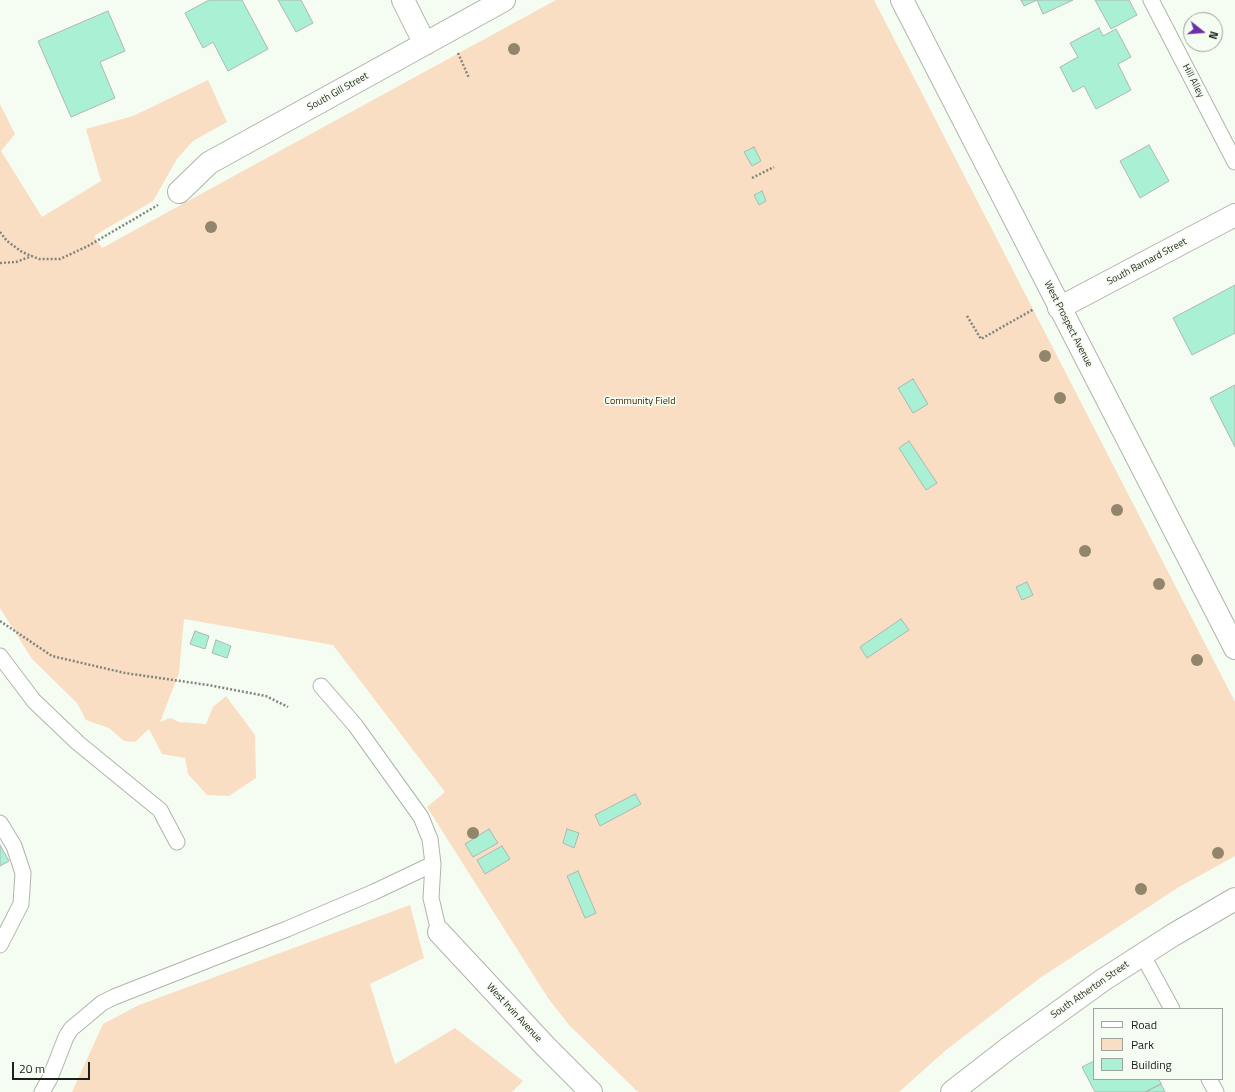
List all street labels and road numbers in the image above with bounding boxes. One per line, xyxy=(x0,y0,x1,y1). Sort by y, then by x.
street label: Hill Alley xyxy=(1179,62,1207,100)
street label: South Gill Street xyxy=(305,70,371,114)
street label: South Barnard Street xyxy=(1105,236,1189,288)
street label: West Prospect Avenue xyxy=(1041,279,1095,369)
street label: South Atherton Street xyxy=(1049,959,1131,1021)
street label: West Irvin Avenue xyxy=(484,981,544,1045)

